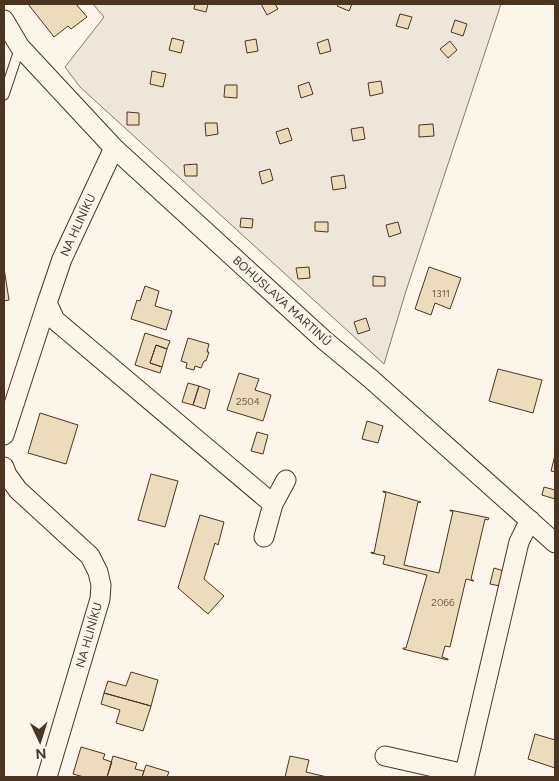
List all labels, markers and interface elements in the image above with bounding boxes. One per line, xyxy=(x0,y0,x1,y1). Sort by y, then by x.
street label: NA HLINÍKU xyxy=(57,192,99,258)
street label: BOHUSLAVA MARTINŮ xyxy=(230,253,334,349)
house number: 1311 xyxy=(432,287,450,300)
house number: 2504 xyxy=(236,395,260,408)
house number: 2066 xyxy=(431,596,455,609)
street label: NA HLINÍKU xyxy=(73,601,105,669)
north arrow xyxy=(15,716,65,766)
text: N xyxy=(35,745,47,762)

